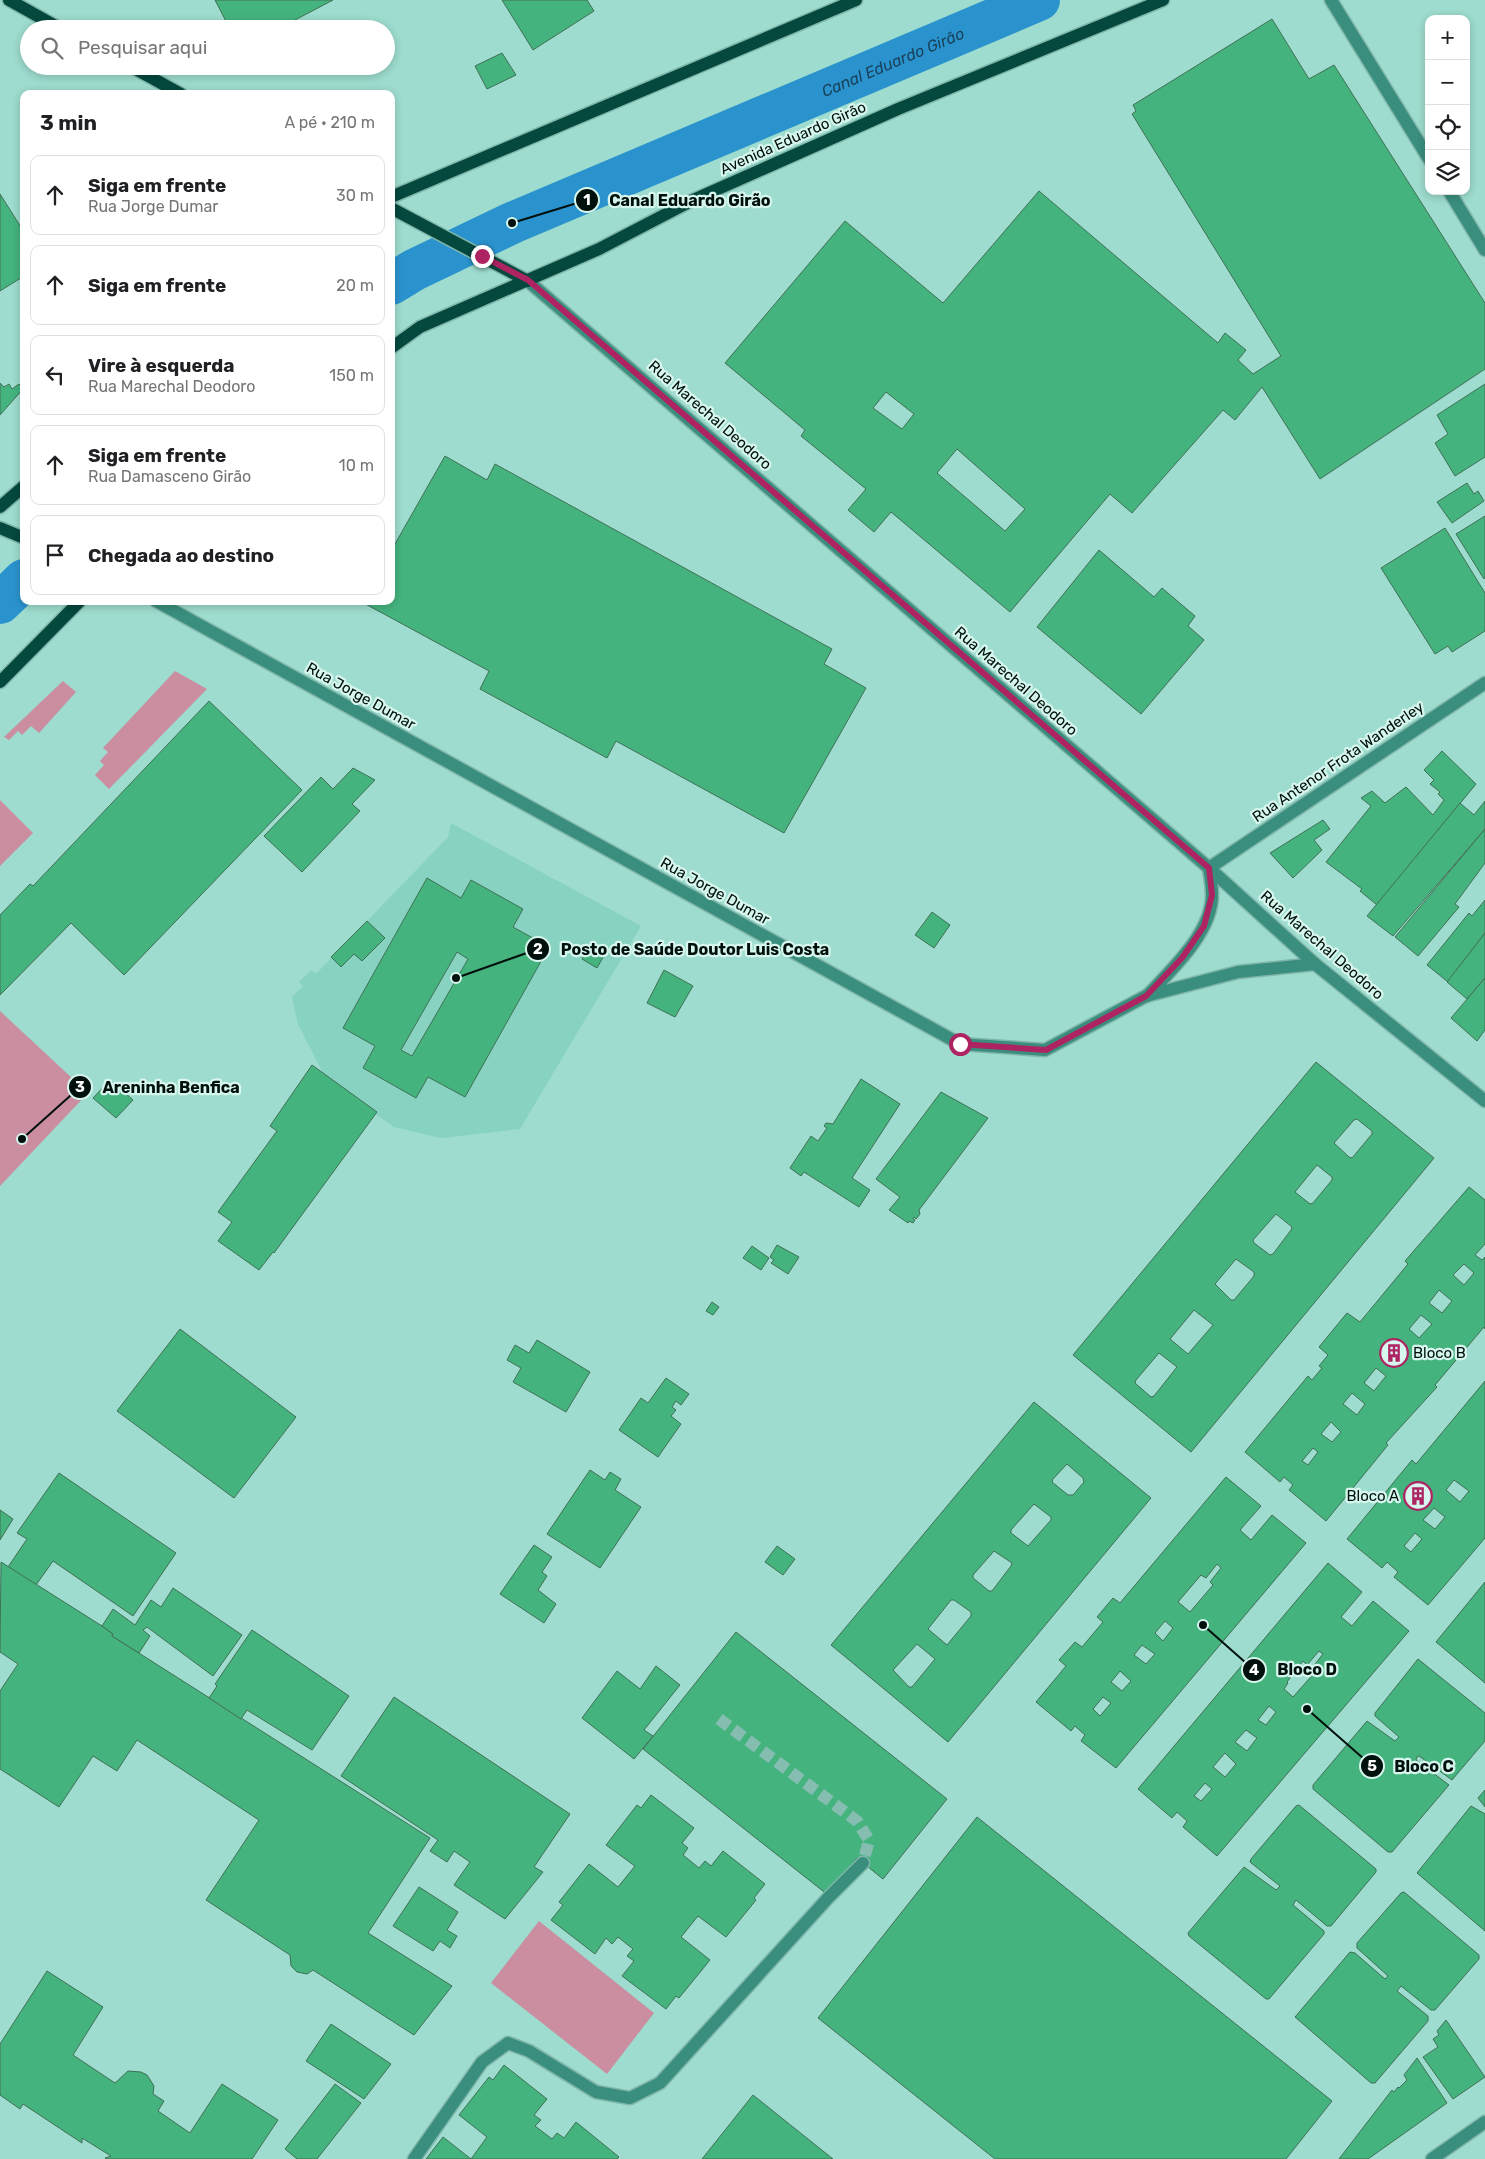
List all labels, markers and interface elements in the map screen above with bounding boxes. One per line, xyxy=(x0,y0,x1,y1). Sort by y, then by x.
map controls xyxy=(1425,15,1470,195)
button: + xyxy=(1425,15,1470,60)
search box xyxy=(20,20,395,75)
water label: Canal Eduardo Girão xyxy=(819,24,967,101)
icon: search xyxy=(38,34,66,62)
text: Pesquisar aqui xyxy=(78,36,207,59)
button: − xyxy=(1425,60,1470,105)
street label: Avenida Eduardo Girão xyxy=(717,98,869,178)
button: locate xyxy=(1425,105,1470,150)
text: 3 min xyxy=(40,110,97,135)
text: A pé · 210 m xyxy=(285,113,375,132)
button: layers xyxy=(1425,150,1470,195)
text: Siga em frente xyxy=(88,174,226,197)
icon: ahead xyxy=(41,181,69,209)
callout: Canal Eduardo Girão xyxy=(574,184,781,215)
text: 30 m xyxy=(336,186,374,205)
text: 1 xyxy=(583,191,591,209)
text: Canal Eduardo Girão xyxy=(609,191,771,210)
text: Rua Jorge Dumar xyxy=(88,197,218,216)
route end xyxy=(471,245,494,268)
icon: ahead xyxy=(41,271,69,299)
text: Siga em frente xyxy=(88,274,226,297)
text: 20 m xyxy=(336,276,374,295)
text: Vire à esquerda xyxy=(88,354,235,377)
street label: Rua Marechal Deodoro xyxy=(645,357,775,473)
icon: left xyxy=(41,361,69,389)
text: 150 m xyxy=(329,366,374,385)
text: Rua Marechal Deodoro xyxy=(88,377,255,396)
text: Siga em frente xyxy=(88,444,226,467)
icon: ahead xyxy=(41,451,69,479)
text: 10 m xyxy=(339,456,374,475)
text: Rua Damasceno Girão xyxy=(88,467,251,486)
icon: arrive xyxy=(41,541,69,569)
text: Chegada ao destino xyxy=(88,544,274,567)
street label: Rua Marechal Deodoro xyxy=(951,623,1081,739)
street label: Rua Jorge Dumar xyxy=(303,659,419,734)
street label: Rua Antenor Frota Wanderley xyxy=(1249,698,1427,826)
street label: Rua Jorge Dumar xyxy=(657,854,773,929)
street label: Rua Marechal Deodoro xyxy=(1257,887,1387,1003)
callout: Posto de Saúde Doutor Luis Costa xyxy=(526,934,839,965)
text: 2 xyxy=(533,940,543,958)
text: Posto de Saúde Doutor Luis Costa xyxy=(561,940,829,959)
route start xyxy=(949,1033,972,1056)
callout: Areninha Benfica xyxy=(67,1072,250,1103)
text: 3 xyxy=(75,1078,85,1096)
text: Areninha Benfica xyxy=(102,1078,240,1097)
building icon: Bloco B xyxy=(1379,1338,1409,1368)
place label: Bloco B xyxy=(1413,1344,1466,1362)
building icon: Bloco A xyxy=(1403,1481,1433,1511)
place label: Bloco A xyxy=(1347,1487,1399,1505)
callout: Bloco D xyxy=(1242,1654,1346,1685)
text: Bloco D xyxy=(1277,1660,1337,1679)
text: 4 xyxy=(1249,1661,1259,1679)
callout: Bloco C xyxy=(1359,1751,1464,1782)
text: 5 xyxy=(1367,1757,1377,1775)
text: Bloco C xyxy=(1394,1757,1454,1776)

